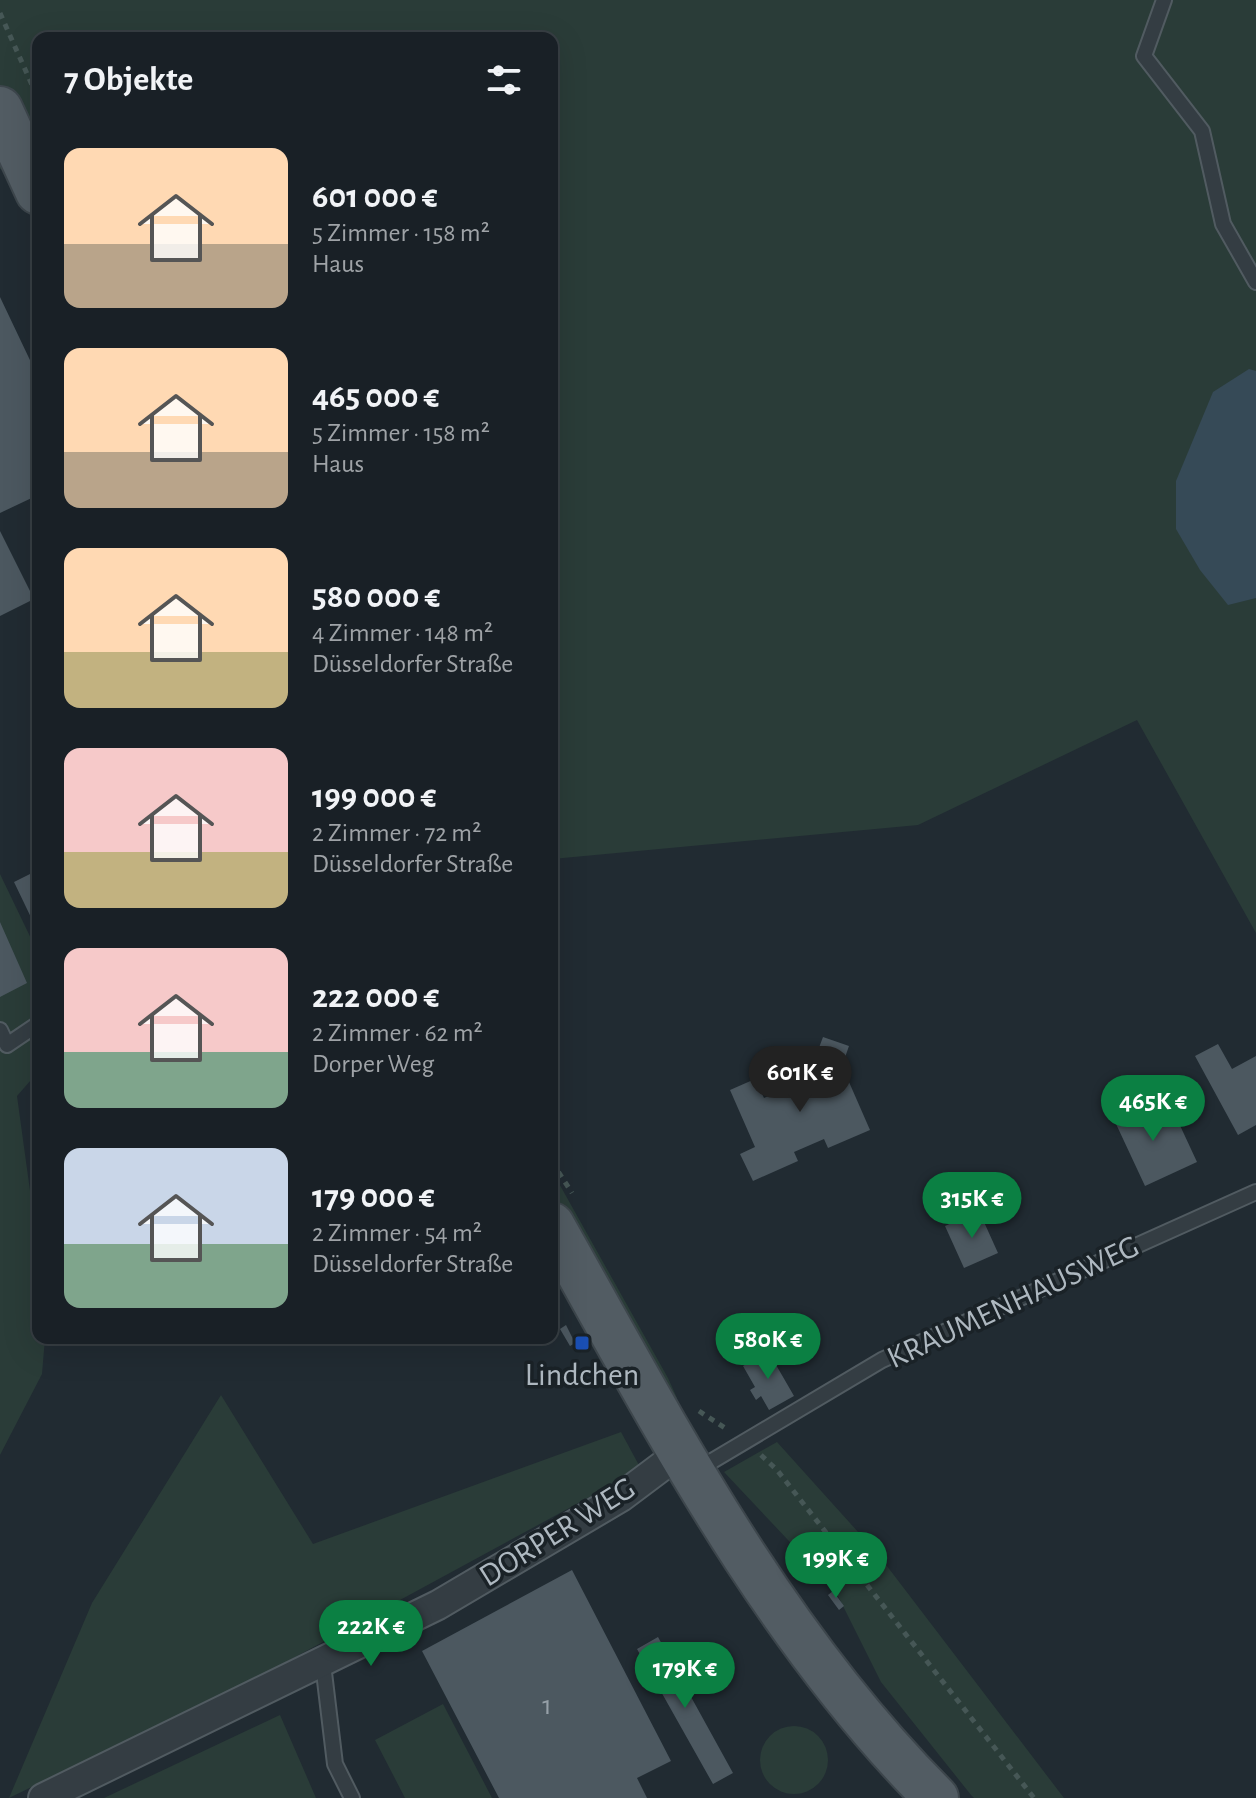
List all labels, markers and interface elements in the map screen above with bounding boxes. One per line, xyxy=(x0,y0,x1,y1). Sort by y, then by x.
icon: filters xyxy=(482,58,526,102)
text: 7 Objekte xyxy=(64,63,193,97)
icon: home xyxy=(128,180,224,276)
text: 601 000 € xyxy=(312,180,438,214)
text: 5 Zimmer · 158 m² xyxy=(312,220,490,246)
text: Haus xyxy=(312,251,364,277)
icon: home xyxy=(128,380,224,476)
text: 465 000 € xyxy=(312,380,440,414)
text: 5 Zimmer · 158 m² xyxy=(312,420,490,446)
text: Haus xyxy=(312,451,364,477)
icon: home xyxy=(128,580,224,676)
text: 580 000 € xyxy=(312,580,440,614)
text: 4 Zimmer · 148 m² xyxy=(312,620,493,646)
text: Düsseldorfer Straße xyxy=(312,651,513,677)
icon: home xyxy=(128,780,224,876)
text: 199 000 € xyxy=(312,780,436,814)
text: 2 Zimmer · 72 m² xyxy=(312,820,481,846)
text: Düsseldorfer Straße xyxy=(312,851,513,877)
icon: home xyxy=(128,980,224,1076)
text: 222 000 € xyxy=(312,980,439,1014)
text: 2 Zimmer · 62 m² xyxy=(312,1020,483,1046)
pin: 601K € xyxy=(735,1046,865,1114)
text: Dorper Weg xyxy=(312,1051,434,1077)
text: 601K € xyxy=(767,1059,833,1085)
pin: 465K € xyxy=(1088,1075,1218,1143)
text: 465K € xyxy=(1119,1088,1187,1114)
pin: 315K € xyxy=(907,1172,1037,1240)
icon: home xyxy=(128,1180,224,1276)
text: 179 000 € xyxy=(312,1180,435,1214)
text: 315K € xyxy=(940,1185,1004,1211)
text: 2 Zimmer · 54 m² xyxy=(312,1220,482,1246)
street label: KRAUMENHAUSWEG xyxy=(882,1230,1144,1374)
text: Düsseldorfer Straße xyxy=(312,1251,513,1277)
pin: 580K € xyxy=(703,1313,833,1381)
text: 580K € xyxy=(734,1326,802,1352)
marker: Lindchen xyxy=(573,1334,591,1352)
place label: Lindchen xyxy=(525,1359,639,1391)
street label: DORPER WEG xyxy=(474,1472,640,1592)
pin: 199K € xyxy=(771,1532,901,1600)
text: 199K € xyxy=(803,1545,869,1571)
pin: 222K € xyxy=(306,1600,436,1668)
text: 222K € xyxy=(337,1613,405,1639)
pin: 179K € xyxy=(620,1642,750,1710)
text: 179K € xyxy=(653,1655,717,1681)
house number: 1 xyxy=(542,1692,552,1720)

